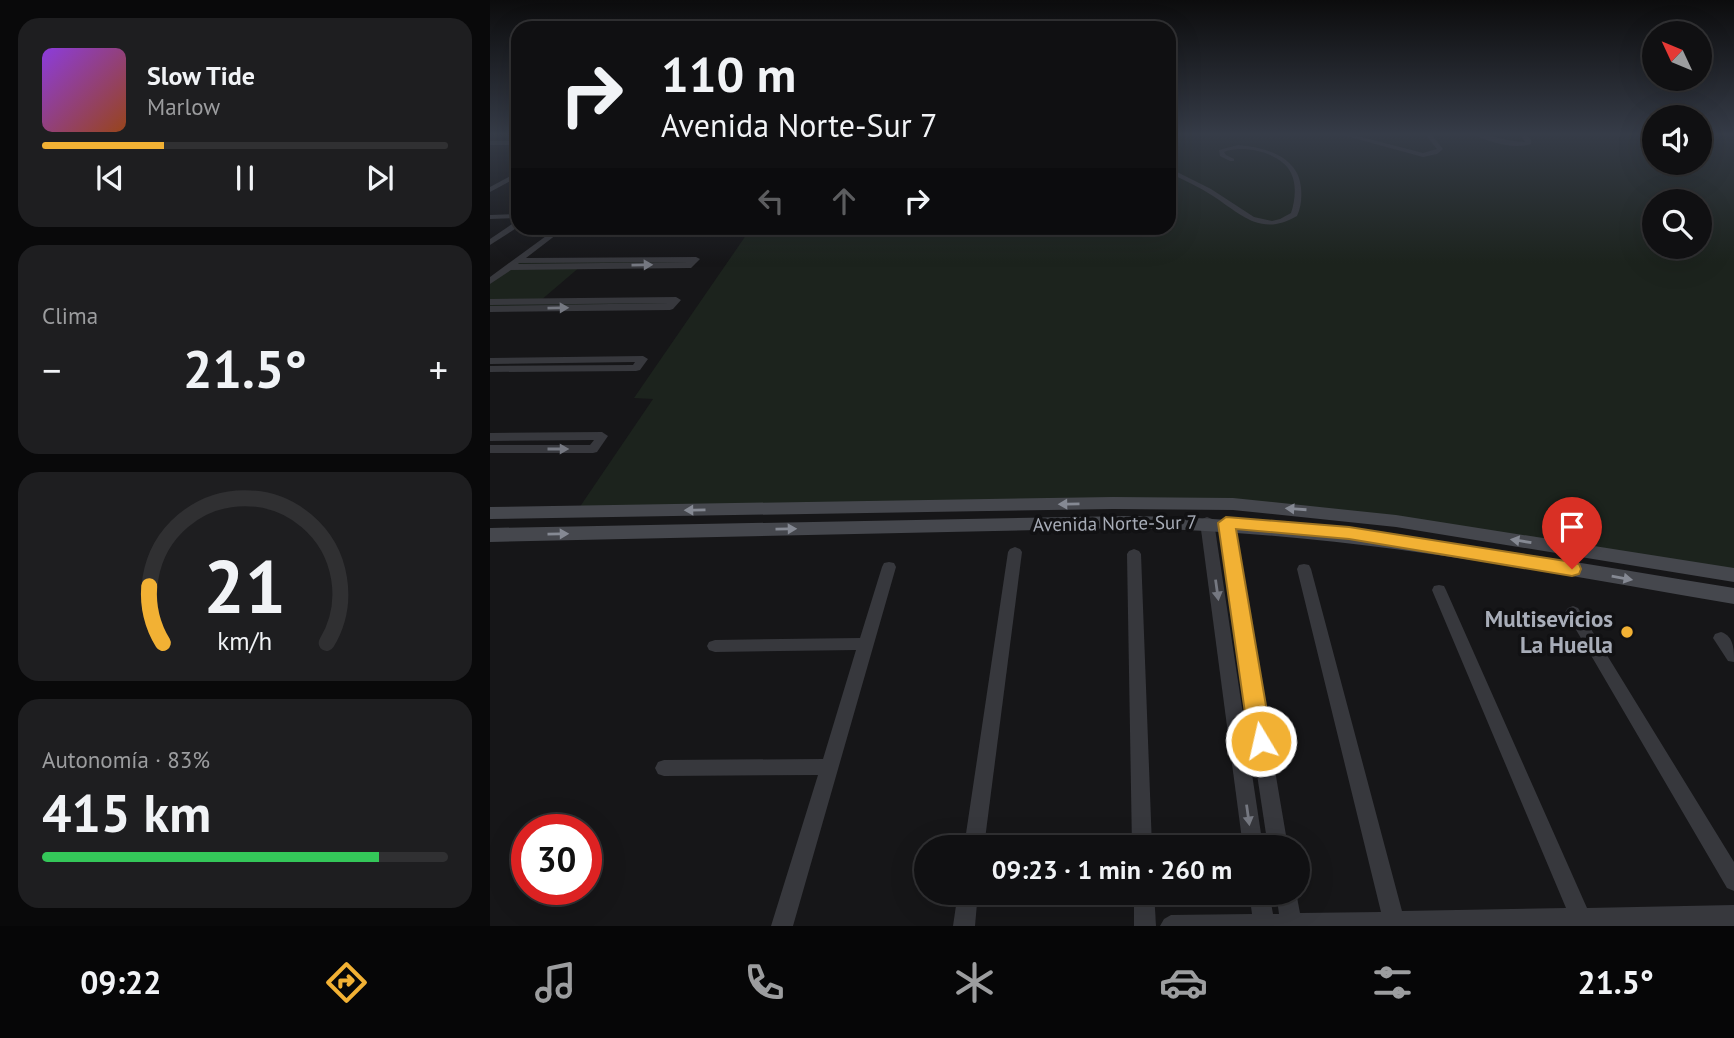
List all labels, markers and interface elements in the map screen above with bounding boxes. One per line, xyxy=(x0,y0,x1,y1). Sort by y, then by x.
north arrow xyxy=(1642,21,1712,91)
map controls xyxy=(1642,21,1712,259)
text: 110 m xyxy=(661,42,796,106)
icon: right xyxy=(546,49,637,140)
text: Slow Tide xyxy=(147,59,255,92)
text: Marlow xyxy=(147,92,220,121)
text: Avenida Norte-Sur 7 xyxy=(661,104,938,146)
button: sound xyxy=(1642,105,1712,175)
icon: previous xyxy=(91,159,129,197)
icon: pause xyxy=(226,159,264,197)
icon: next xyxy=(361,159,399,197)
icon: left xyxy=(752,182,790,220)
icon: ahead xyxy=(825,182,863,220)
icon: right xyxy=(898,182,936,220)
button: search xyxy=(1642,189,1712,259)
one-way arrow xyxy=(631,259,653,271)
text: Clima xyxy=(42,301,98,330)
one-way arrow xyxy=(547,302,569,314)
text: 21.5° xyxy=(183,335,307,402)
text: − xyxy=(42,345,61,394)
text: + xyxy=(429,345,448,394)
one-way arrow xyxy=(547,443,569,455)
pin xyxy=(1542,497,1602,569)
one-way arrow xyxy=(1058,498,1080,510)
one-way arrow xyxy=(1285,503,1307,514)
one-way arrow xyxy=(683,504,705,515)
icon: arrive xyxy=(1553,508,1591,546)
street label: Avenida Norte-Sur 7 xyxy=(1033,510,1197,536)
one-way arrow xyxy=(775,523,797,535)
one-way arrow xyxy=(547,528,569,539)
one-way arrow xyxy=(1510,535,1532,546)
text: 21 xyxy=(204,539,286,633)
one-way arrow xyxy=(1611,572,1633,583)
one-way arrow xyxy=(1211,579,1222,601)
place label: Multisevicios La Huella xyxy=(1485,604,1613,659)
text: km/h xyxy=(218,624,272,656)
marker: Multisevicios La Huella xyxy=(1619,624,1635,640)
position arrow xyxy=(1224,704,1298,778)
text: Autonomía · 83% xyxy=(42,745,210,774)
text: 415 km xyxy=(42,779,211,846)
one-way arrow xyxy=(1243,804,1254,826)
speed limit sign: 30 xyxy=(511,814,602,905)
text: 09:23 · 1 min · 260 m xyxy=(992,853,1232,886)
icon: directions xyxy=(322,958,371,1007)
icon: music xyxy=(531,958,580,1007)
icon: phone xyxy=(740,958,789,1007)
icon: climate xyxy=(950,958,999,1007)
icon: car xyxy=(1159,958,1208,1007)
icon: filters xyxy=(1368,958,1417,1007)
text: 09:22 xyxy=(80,961,161,1003)
text: 21.5° xyxy=(1578,961,1654,1003)

